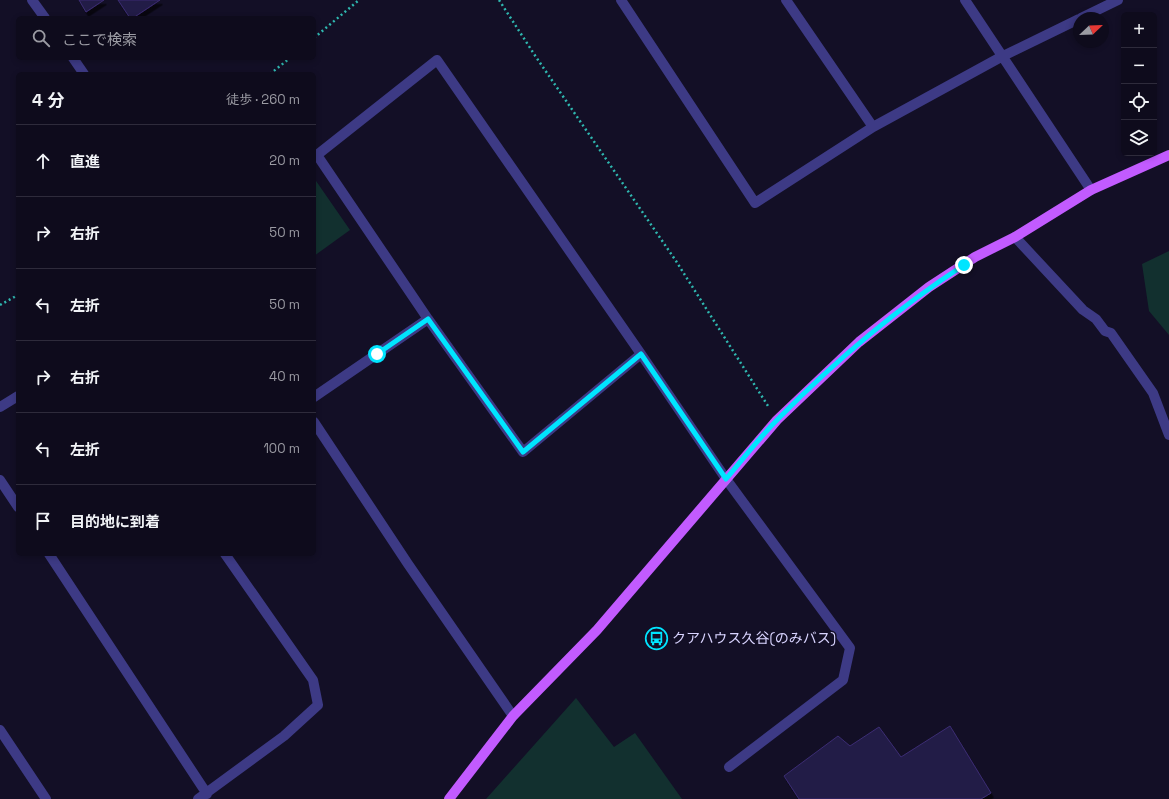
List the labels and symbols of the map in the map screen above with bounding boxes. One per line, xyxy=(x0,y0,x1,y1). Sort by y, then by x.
north arrow xyxy=(1073,12,1109,48)
route end xyxy=(955,256,973,274)
route start xyxy=(368,345,386,363)
bus stop icon: クアハウス久谷(のみバス) xyxy=(643,625,669,651)
place label: クアハウス久谷(のみバス) xyxy=(672,629,836,647)

